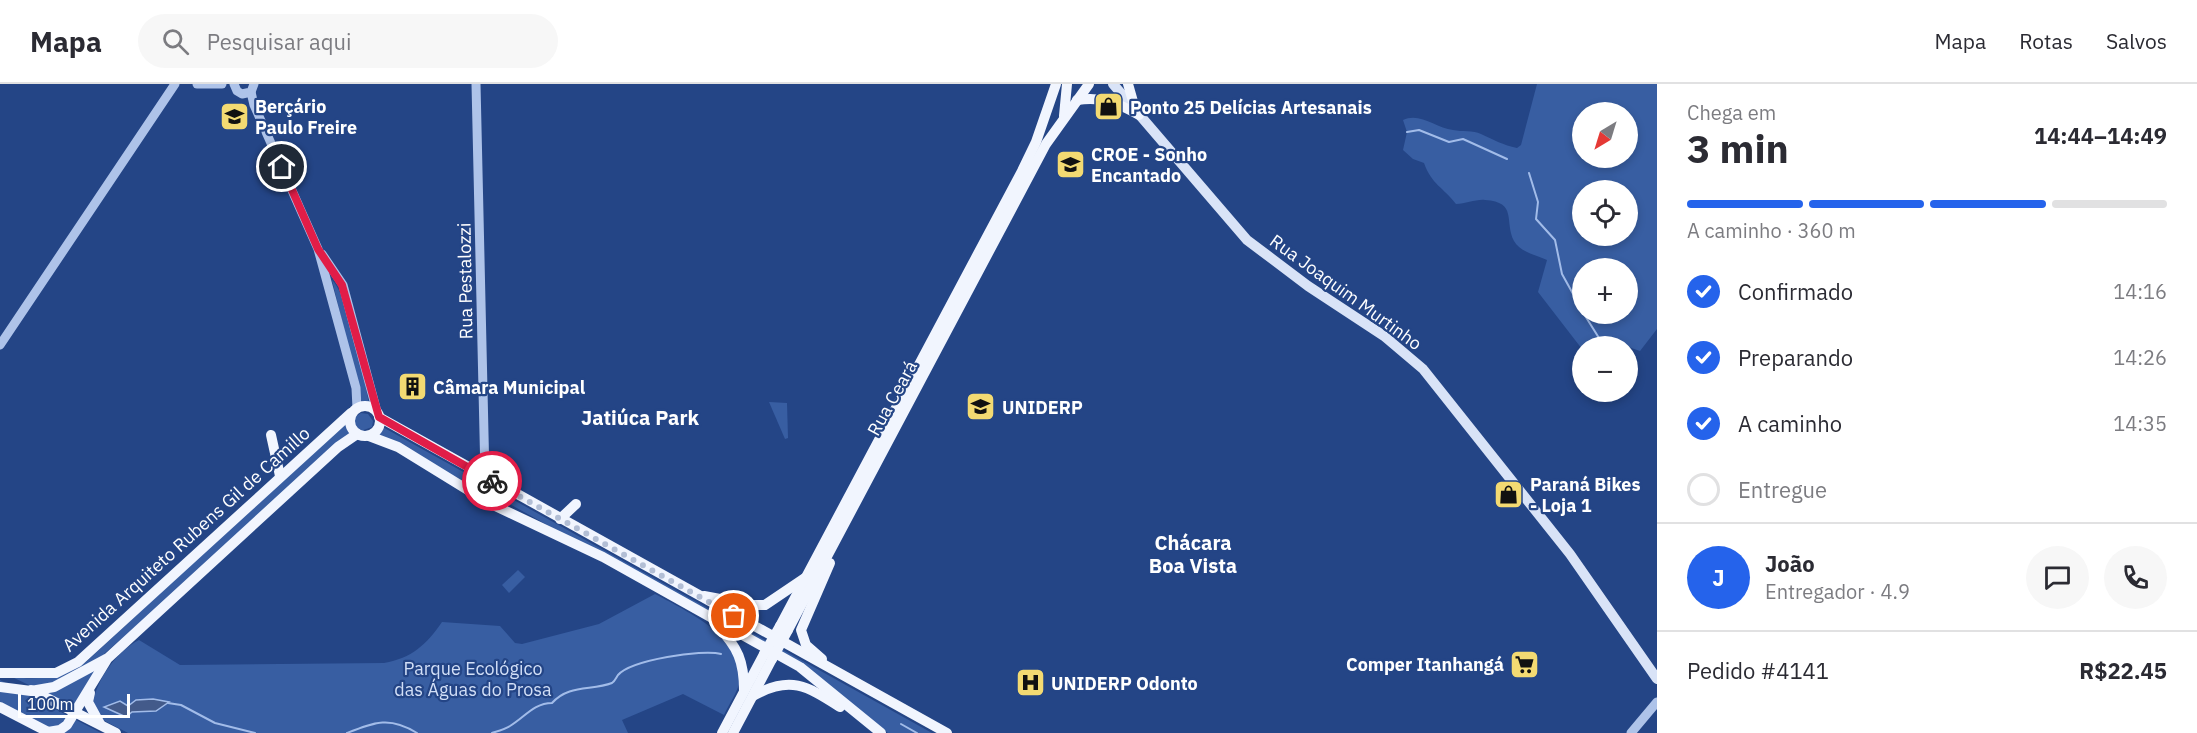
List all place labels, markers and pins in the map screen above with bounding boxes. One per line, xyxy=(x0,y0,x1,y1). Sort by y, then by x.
shop icon: Ponto 25 Delícias Artesanais xyxy=(1093,91,1125,123)
place label: Berçário Paulo Freire xyxy=(255,95,357,139)
place label: Ponto 25 Delícias Artesanais xyxy=(1130,96,1372,119)
school or university icon: Berçário Paulo Freire xyxy=(218,100,250,132)
pin xyxy=(256,141,307,192)
place label: CROE - Sonho Encantado xyxy=(1091,143,1207,187)
school or university icon: CROE - Sonho Encantado xyxy=(1054,148,1086,180)
building icon: Câmara Municipal xyxy=(396,371,428,403)
place label: Câmara Municipal xyxy=(433,376,586,399)
school or university icon: UNIDERP xyxy=(965,391,997,423)
place label: UNIDERP xyxy=(1002,396,1083,419)
place label: Paraná Bikes - Loja 1 xyxy=(1530,473,1641,517)
shop icon: Paraná Bikes - Loja 1 xyxy=(1493,478,1525,510)
pin xyxy=(708,590,759,641)
supermarket icon: Comper Itanhangá xyxy=(1509,648,1541,680)
place label: Comper Itanhangá xyxy=(1346,653,1504,676)
hospital icon: UNIDERP Odonto xyxy=(1014,667,1046,699)
place label: UNIDERP Odonto xyxy=(1051,672,1198,695)

